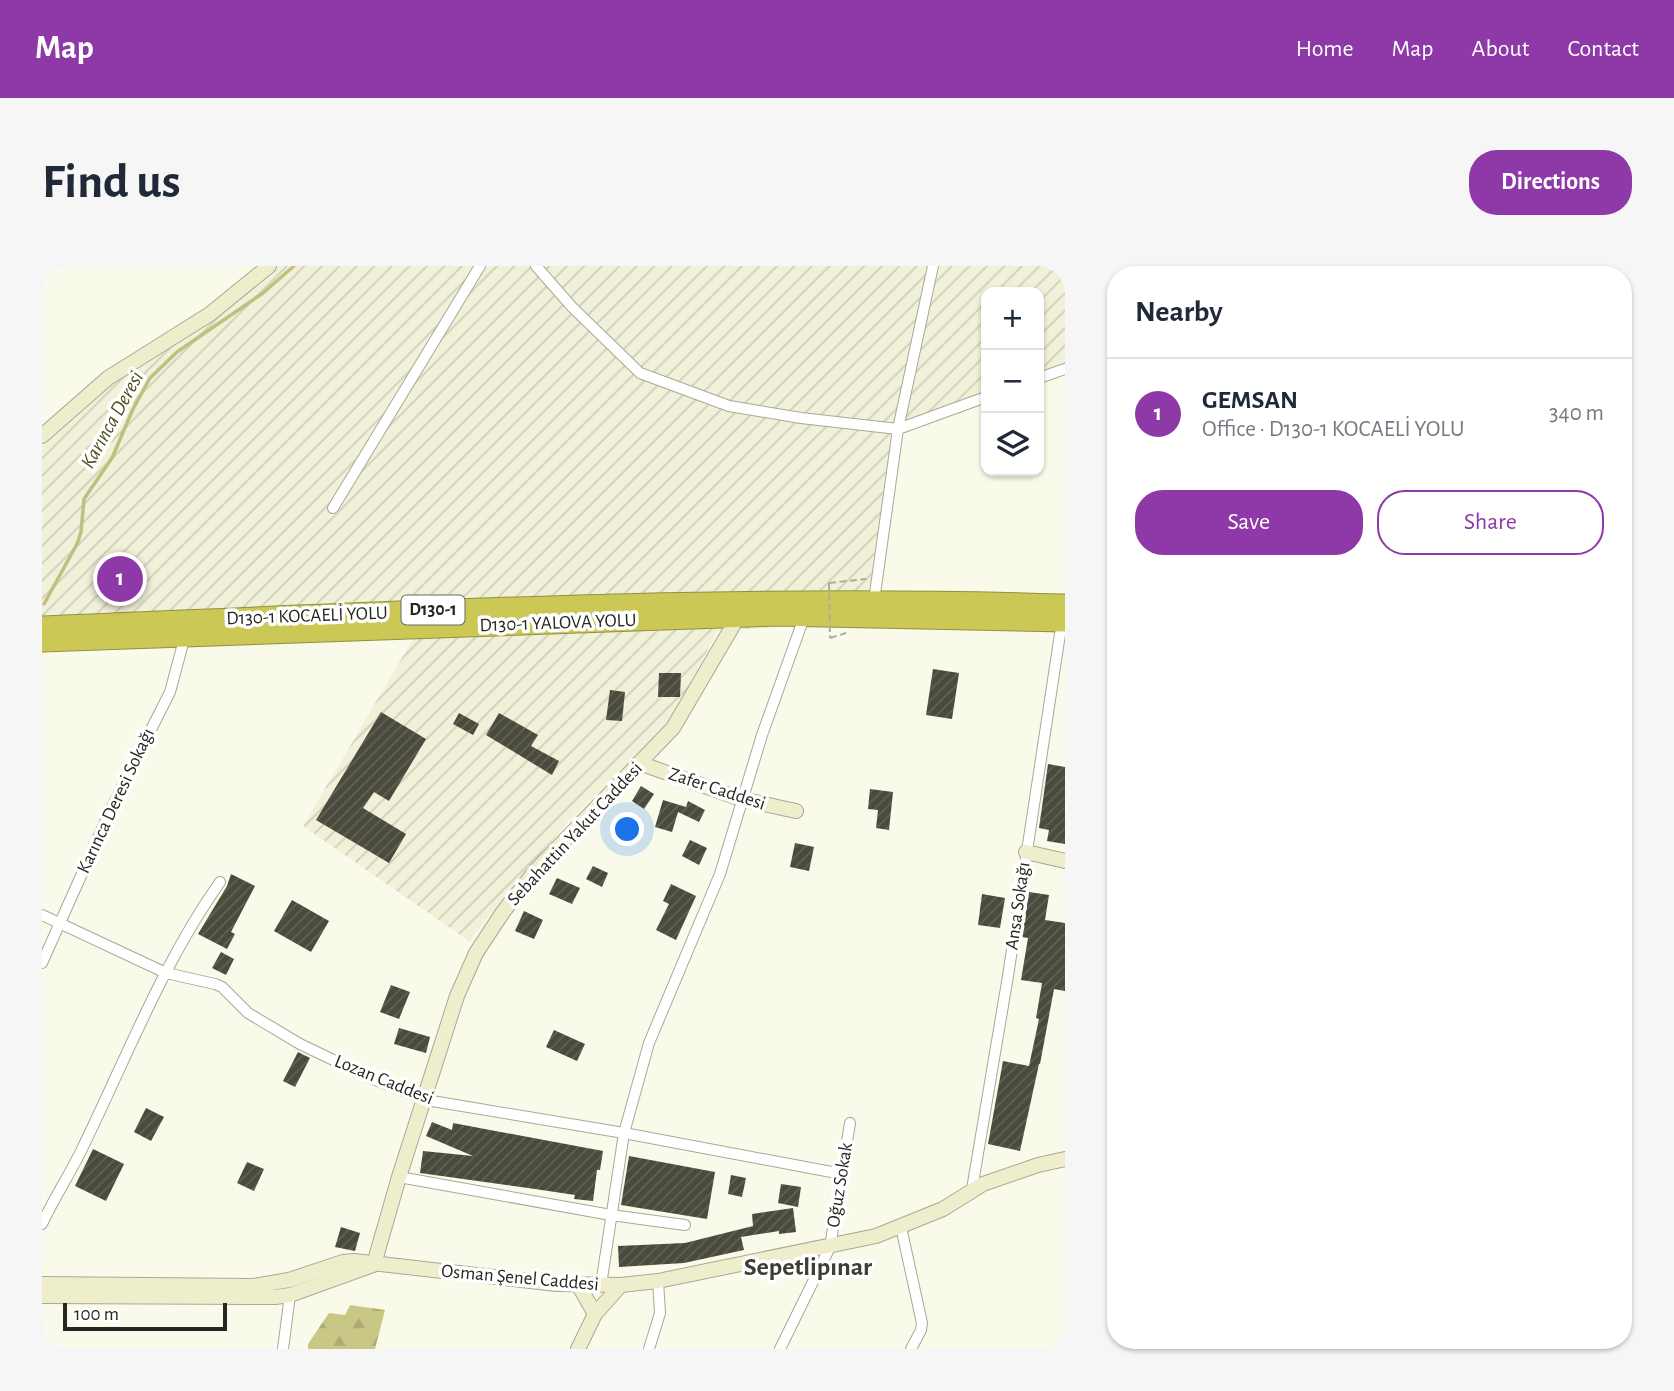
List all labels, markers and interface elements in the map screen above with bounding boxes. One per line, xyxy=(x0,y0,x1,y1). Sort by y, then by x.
text: Map xyxy=(35,32,94,65)
text: Home xyxy=(1296,37,1354,61)
text: Map xyxy=(1392,37,1434,61)
text: About xyxy=(1472,37,1529,61)
text: Contact xyxy=(1567,37,1639,61)
button: Directions xyxy=(1469,150,1632,215)
text: Find us xyxy=(42,158,181,207)
map controls xyxy=(981,287,1044,476)
button: + xyxy=(981,287,1044,350)
text: Nearby xyxy=(1135,297,1223,327)
button: − xyxy=(981,350,1044,413)
water label: Karınca Deresi xyxy=(77,368,147,472)
text: GEMSAN xyxy=(1202,387,1298,413)
text: 1 xyxy=(1154,402,1162,425)
text: 340 m xyxy=(1549,402,1604,425)
button: layers xyxy=(981,413,1044,476)
text: Office · D130-1 KOCAELİ YOLU xyxy=(1202,418,1464,441)
button: Save xyxy=(1135,490,1363,555)
button: Share xyxy=(1377,490,1604,555)
pin: 1 xyxy=(97,553,143,605)
road number: D130-1 xyxy=(402,596,464,624)
street label: D130-1 KOCAELİ YOLU xyxy=(226,603,388,628)
street label: D130-1 YALOVA YOLU xyxy=(479,611,637,635)
street label: Karınca Deresi Sokağı xyxy=(74,725,158,877)
street label: Sebahattin Yakut Caddesi xyxy=(504,759,646,909)
street label: Zafer Caddesi xyxy=(666,764,768,814)
your location xyxy=(610,812,644,846)
street label: Ansa Sokağı xyxy=(1002,861,1034,951)
street label: Lozan Caddesi xyxy=(332,1052,436,1108)
street label: Oğuz Sokak xyxy=(824,1141,856,1229)
district label: Sepetlipınar xyxy=(744,1254,872,1280)
street label: Osman Şenel Caddesi xyxy=(440,1262,600,1294)
scale bar xyxy=(63,1300,228,1332)
text: 100 m xyxy=(74,1305,119,1324)

